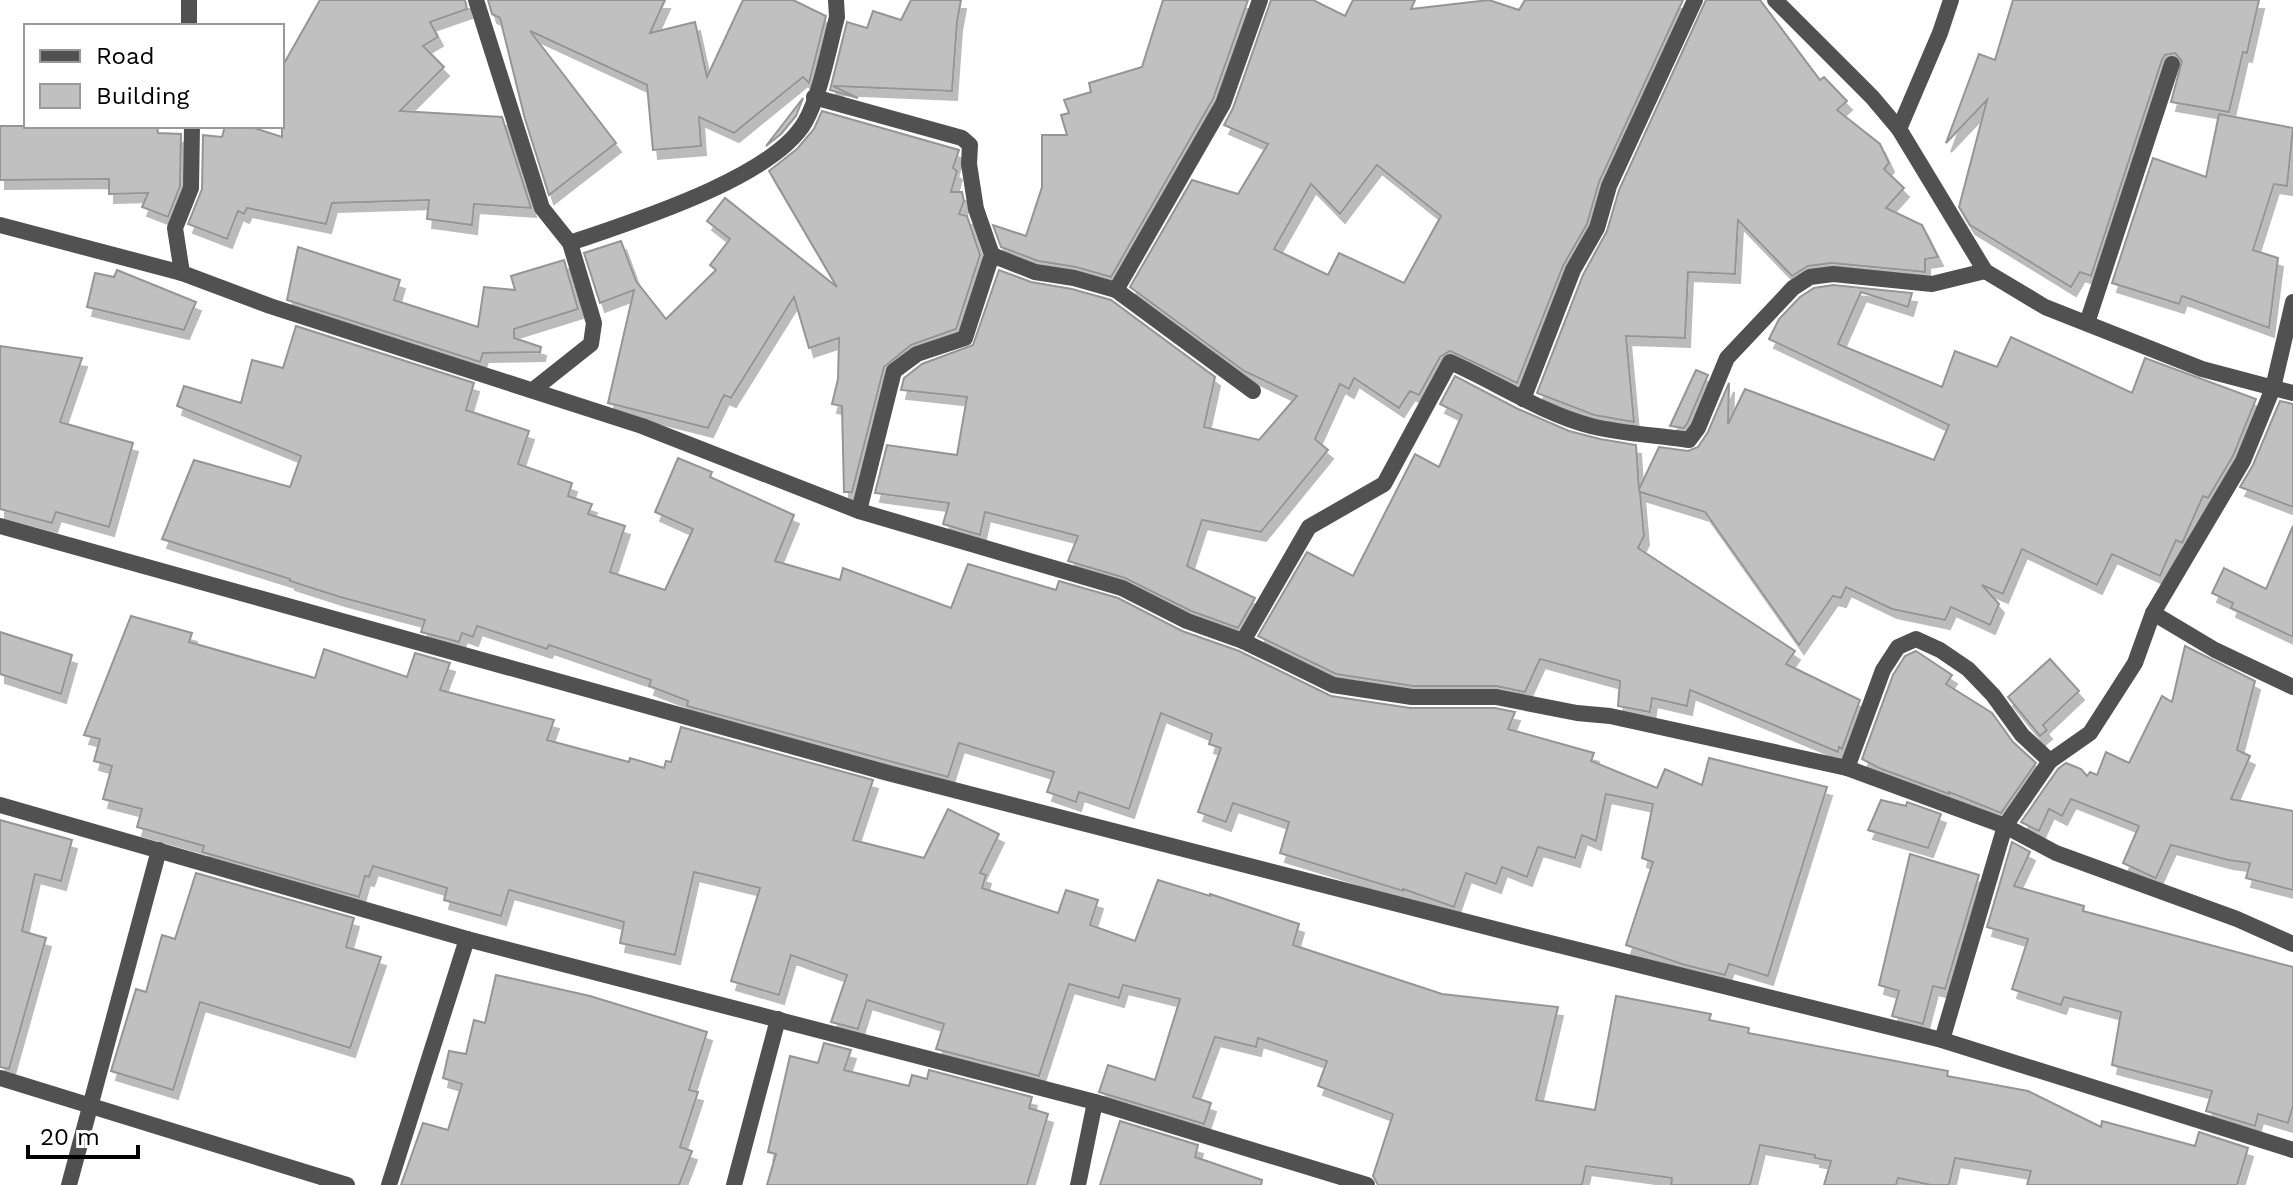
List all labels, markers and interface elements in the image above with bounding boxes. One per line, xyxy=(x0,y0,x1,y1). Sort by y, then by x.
legend xyxy=(24,24,284,128)
text: Road xyxy=(96,42,155,70)
text: Building xyxy=(96,82,189,110)
scale bar xyxy=(28,1109,138,1159)
text: 20 m xyxy=(40,1123,100,1151)

